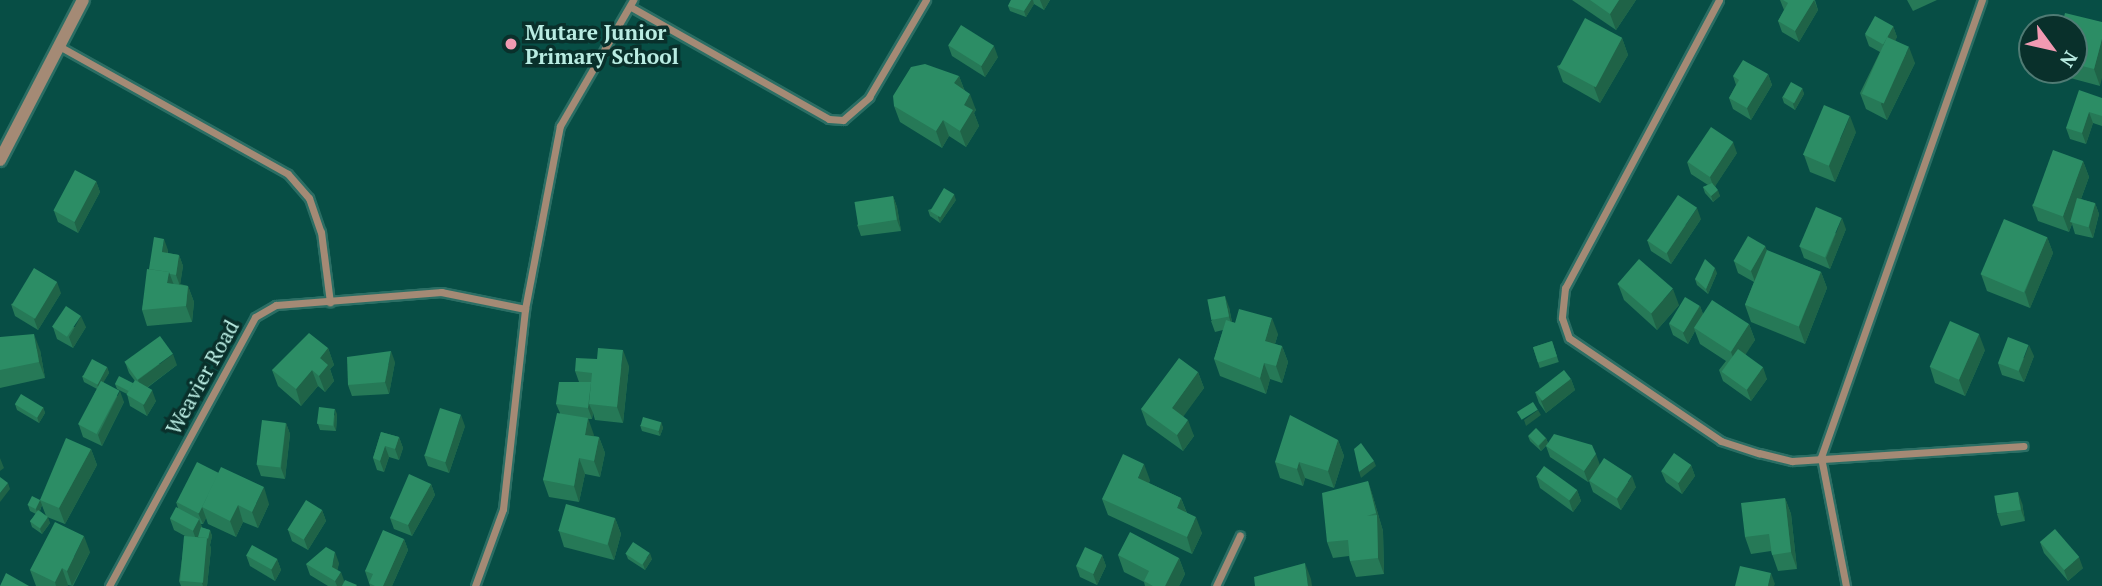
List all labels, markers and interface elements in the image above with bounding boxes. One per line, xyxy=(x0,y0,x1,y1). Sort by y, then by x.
north arrow xyxy=(2018,14,2088,84)
place label: Mutare Junior Primary School xyxy=(525,19,679,69)
marker: Mutare Junior Primary School xyxy=(503,36,519,52)
text: N xyxy=(2055,47,2084,72)
street label: Weavier Road xyxy=(160,315,244,439)

